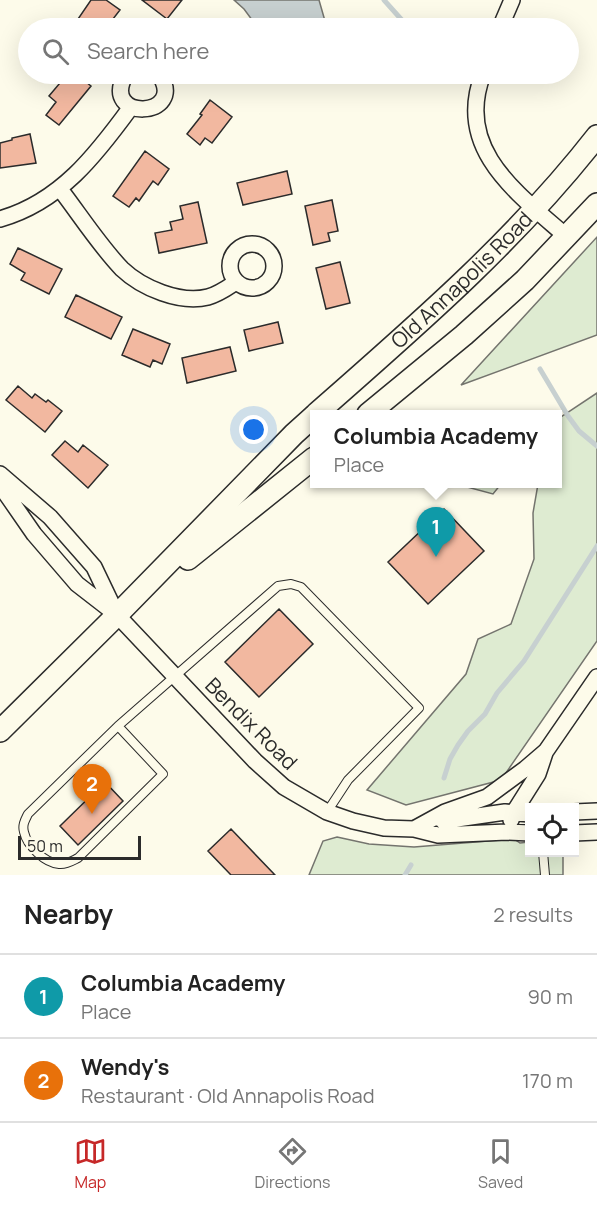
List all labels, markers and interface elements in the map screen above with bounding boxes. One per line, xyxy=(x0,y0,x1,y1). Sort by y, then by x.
search box xyxy=(18,18,579,84)
icon: search xyxy=(39,35,72,68)
text: Search here xyxy=(87,36,209,66)
street label: Old Annapolis Road xyxy=(385,205,538,354)
popup xyxy=(310,410,562,488)
your location xyxy=(239,415,268,444)
text: Columbia Academy xyxy=(334,421,538,451)
text: Place xyxy=(334,451,384,478)
pin: 1 xyxy=(416,508,456,557)
street label: Bendix Road xyxy=(200,671,304,775)
pin: 2 xyxy=(72,764,112,814)
map controls xyxy=(525,803,579,857)
button: locate xyxy=(525,803,579,857)
scale bar xyxy=(18,833,141,860)
text: 50 m xyxy=(27,835,63,857)
text: Nearby xyxy=(24,896,113,932)
text: 2 results xyxy=(493,901,573,928)
text: Columbia Academy xyxy=(81,968,285,998)
text: 1 xyxy=(39,983,48,1010)
text: 90 m xyxy=(527,983,573,1010)
text: Place xyxy=(81,998,131,1025)
text: Wendy's xyxy=(81,1052,169,1082)
text: 2 xyxy=(38,1067,49,1094)
text: 170 m xyxy=(522,1067,573,1094)
text: Restaurant · Old Annapolis Road xyxy=(81,1082,375,1109)
tab: Map xyxy=(74,1135,107,1193)
tab: Directions xyxy=(255,1135,330,1193)
tab: Saved xyxy=(478,1135,523,1193)

